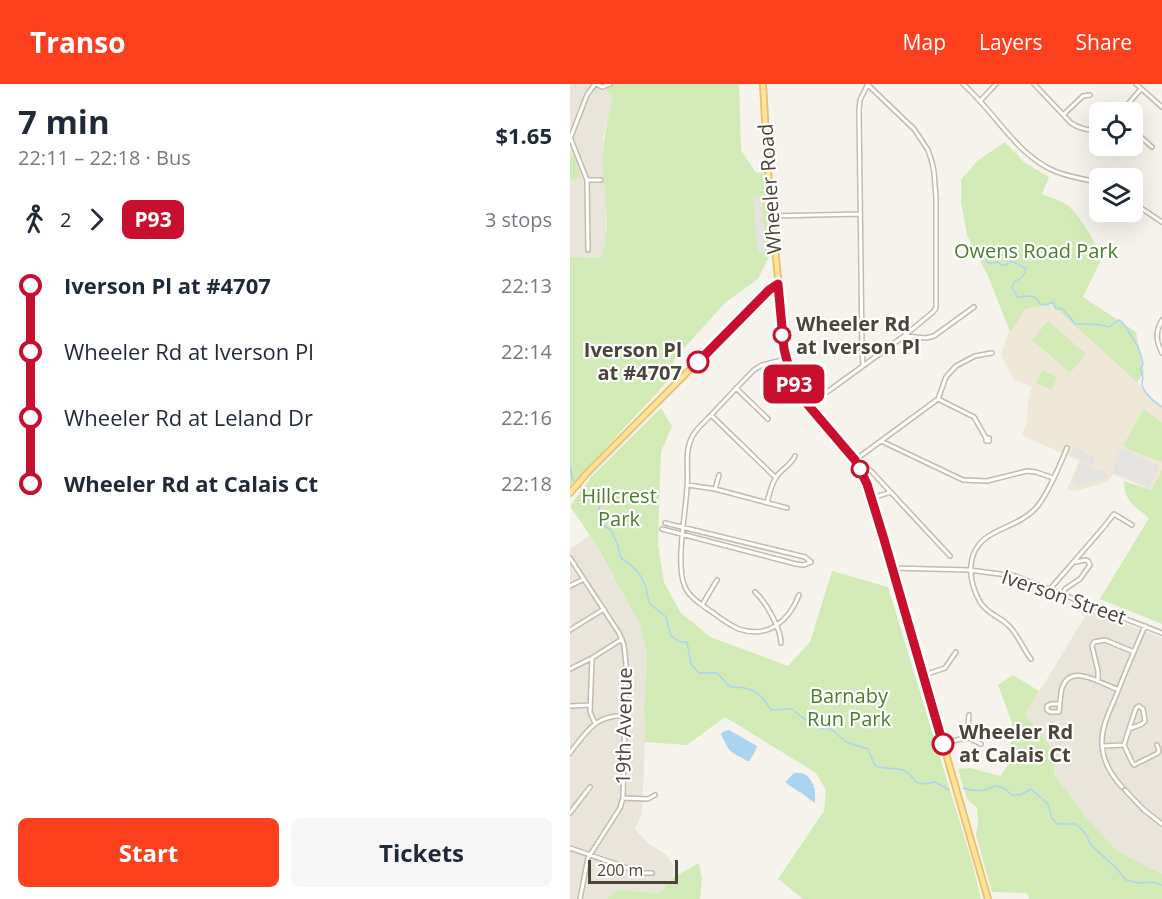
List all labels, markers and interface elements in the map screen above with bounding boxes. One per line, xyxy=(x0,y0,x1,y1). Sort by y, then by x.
text: Transo xyxy=(30,23,126,61)
text: Map xyxy=(903,28,946,56)
text: Layers xyxy=(979,28,1043,56)
text: Share xyxy=(1076,28,1132,56)
text: 7 min xyxy=(18,99,110,144)
map controls xyxy=(1089,102,1143,222)
button: locate xyxy=(1089,102,1143,156)
text: $1.65 xyxy=(495,120,552,150)
street label: Wheeler Road xyxy=(751,123,788,255)
text: 22:11 – 22:18 · Bus xyxy=(18,144,191,171)
button: layers xyxy=(1089,168,1143,222)
icon: walk xyxy=(18,203,51,236)
icon: forward xyxy=(80,203,113,236)
text: P93 xyxy=(134,205,172,233)
text: 2 xyxy=(60,206,71,233)
text: 3 stops xyxy=(485,206,552,233)
park label: Owens Road Park xyxy=(954,237,1119,264)
text: Iverson Pl at #4707 xyxy=(64,270,271,300)
text: 22:13 xyxy=(501,272,552,299)
place label: Wheeler Rd at Iverson Pl xyxy=(796,310,920,360)
marker: Wheeler Rd at Iverson Pl xyxy=(773,326,791,344)
text: Wheeler Rd at Iverson Pl xyxy=(64,336,314,366)
place label: Iverson Pl at #4707 xyxy=(584,336,682,386)
text: 22:14 xyxy=(501,338,552,365)
marker: Iverson Pl at #4707 xyxy=(687,351,709,373)
line badge: P93 xyxy=(760,364,828,404)
text: P93 xyxy=(775,370,813,398)
text: Wheeler Rd at Leland Dr xyxy=(64,402,313,432)
text: 22:16 xyxy=(501,404,552,431)
unlabelled marker xyxy=(851,460,869,478)
text: Wheeler Rd at Calais Ct xyxy=(64,468,318,498)
text: 22:18 xyxy=(501,470,552,497)
park label: Hillcrest Park xyxy=(581,482,657,532)
street label: Iverson Street xyxy=(998,563,1130,630)
street label: 19th Avenue xyxy=(609,667,638,785)
park label: Barnaby Run Park xyxy=(807,682,891,732)
place label: Wheeler Rd at Calais Ct xyxy=(959,718,1073,768)
marker: Wheeler Rd at Calais Ct xyxy=(932,733,954,755)
button: Start xyxy=(18,818,279,887)
button: Tickets xyxy=(291,818,552,887)
scale bar xyxy=(588,857,678,884)
text: 200 m xyxy=(597,859,643,881)

